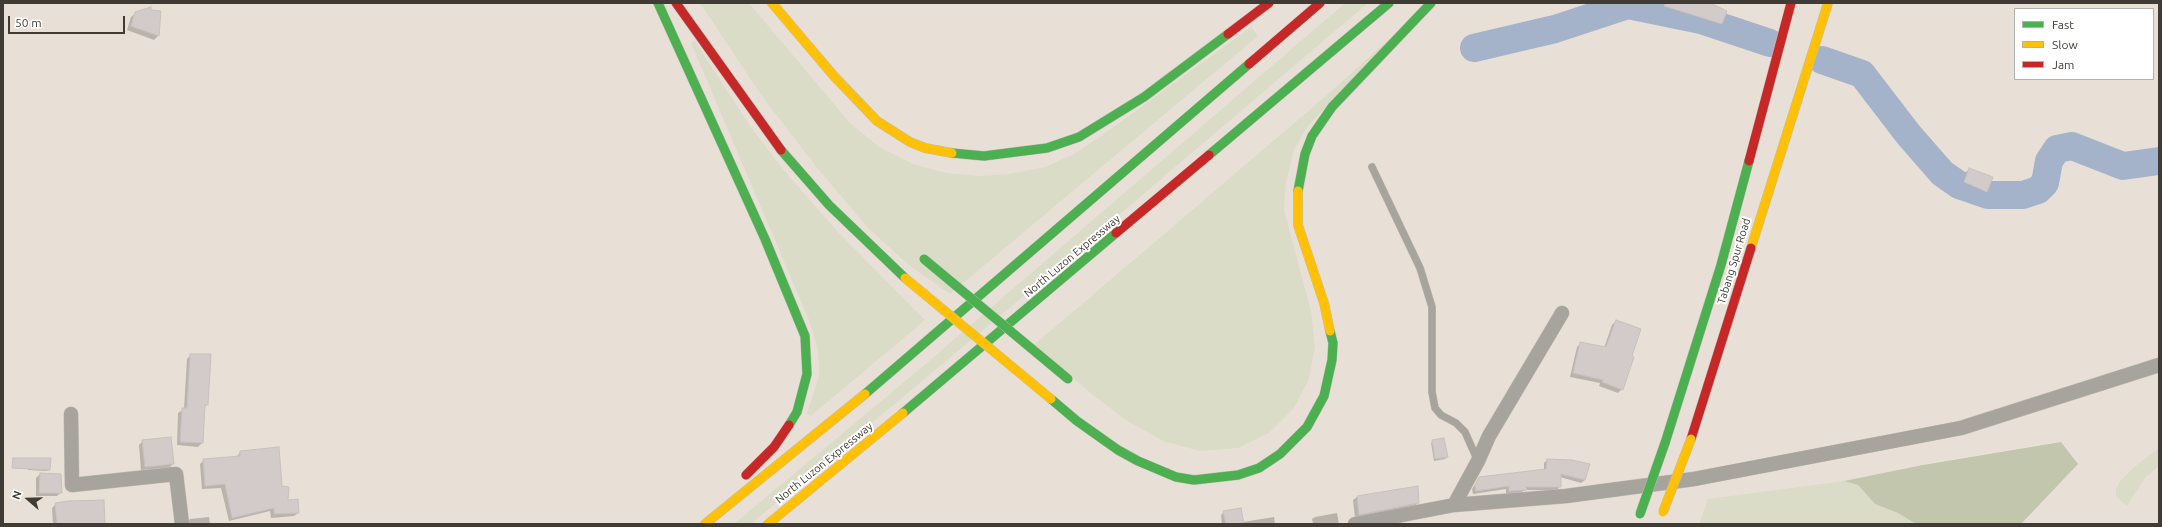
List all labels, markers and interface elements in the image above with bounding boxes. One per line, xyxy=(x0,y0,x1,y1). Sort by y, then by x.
scale bar xyxy=(10,8,127,34)
legend xyxy=(2014,8,2154,80)
text: 50 m xyxy=(15,16,42,29)
text: Fast xyxy=(2052,18,2074,31)
text: Slow xyxy=(2052,38,2078,51)
text: Jam xyxy=(2052,58,2074,71)
street label: North Luzon Expressway xyxy=(1021,212,1123,300)
street label: Tabang Spur Road xyxy=(1715,216,1753,306)
street label: North Luzon Expressway xyxy=(773,420,875,506)
north arrow xyxy=(8,479,48,519)
text: N xyxy=(10,489,24,501)

